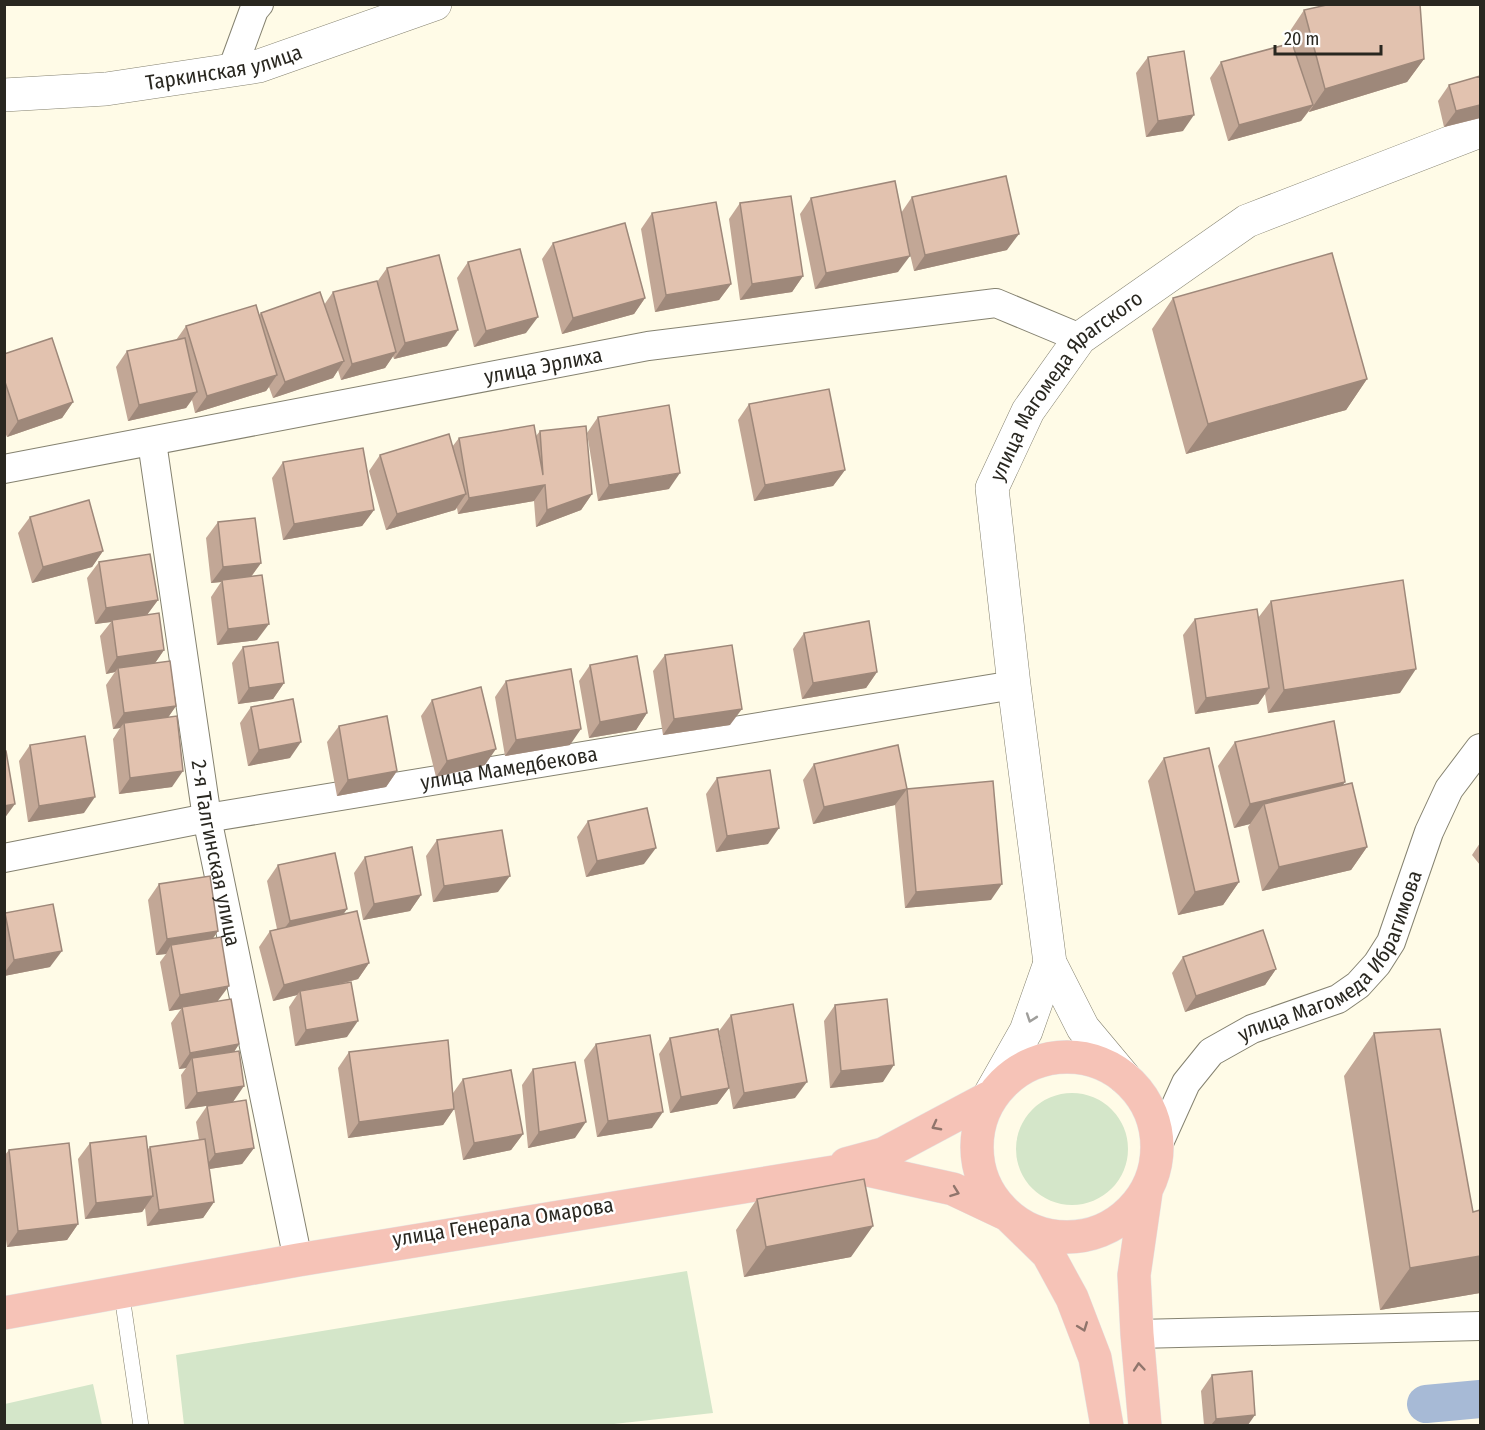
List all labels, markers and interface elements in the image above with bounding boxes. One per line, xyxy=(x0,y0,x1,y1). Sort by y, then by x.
scale bar xyxy=(1275,18,1382,56)
text: 20 m xyxy=(1284,28,1319,50)
street label: Таркинская улица xyxy=(144,39,306,96)
street label: улица Магомеда Ярагского xyxy=(984,285,1148,485)
street label: улица Эрлиха xyxy=(482,342,605,390)
street label: улица Мамедбекова xyxy=(419,741,599,796)
street label: 2-я Талгинская улица xyxy=(186,758,246,949)
street label: улица Магомеда Ибрагимова xyxy=(1233,867,1428,1047)
one-way arrow xyxy=(1025,1012,1038,1023)
one-way arrow xyxy=(932,1119,943,1130)
one-way arrow xyxy=(949,1184,960,1197)
street label: улица Генерала Омарова xyxy=(391,1192,615,1252)
one-way arrow xyxy=(1076,1321,1089,1332)
one-way arrow xyxy=(1133,1363,1146,1372)

